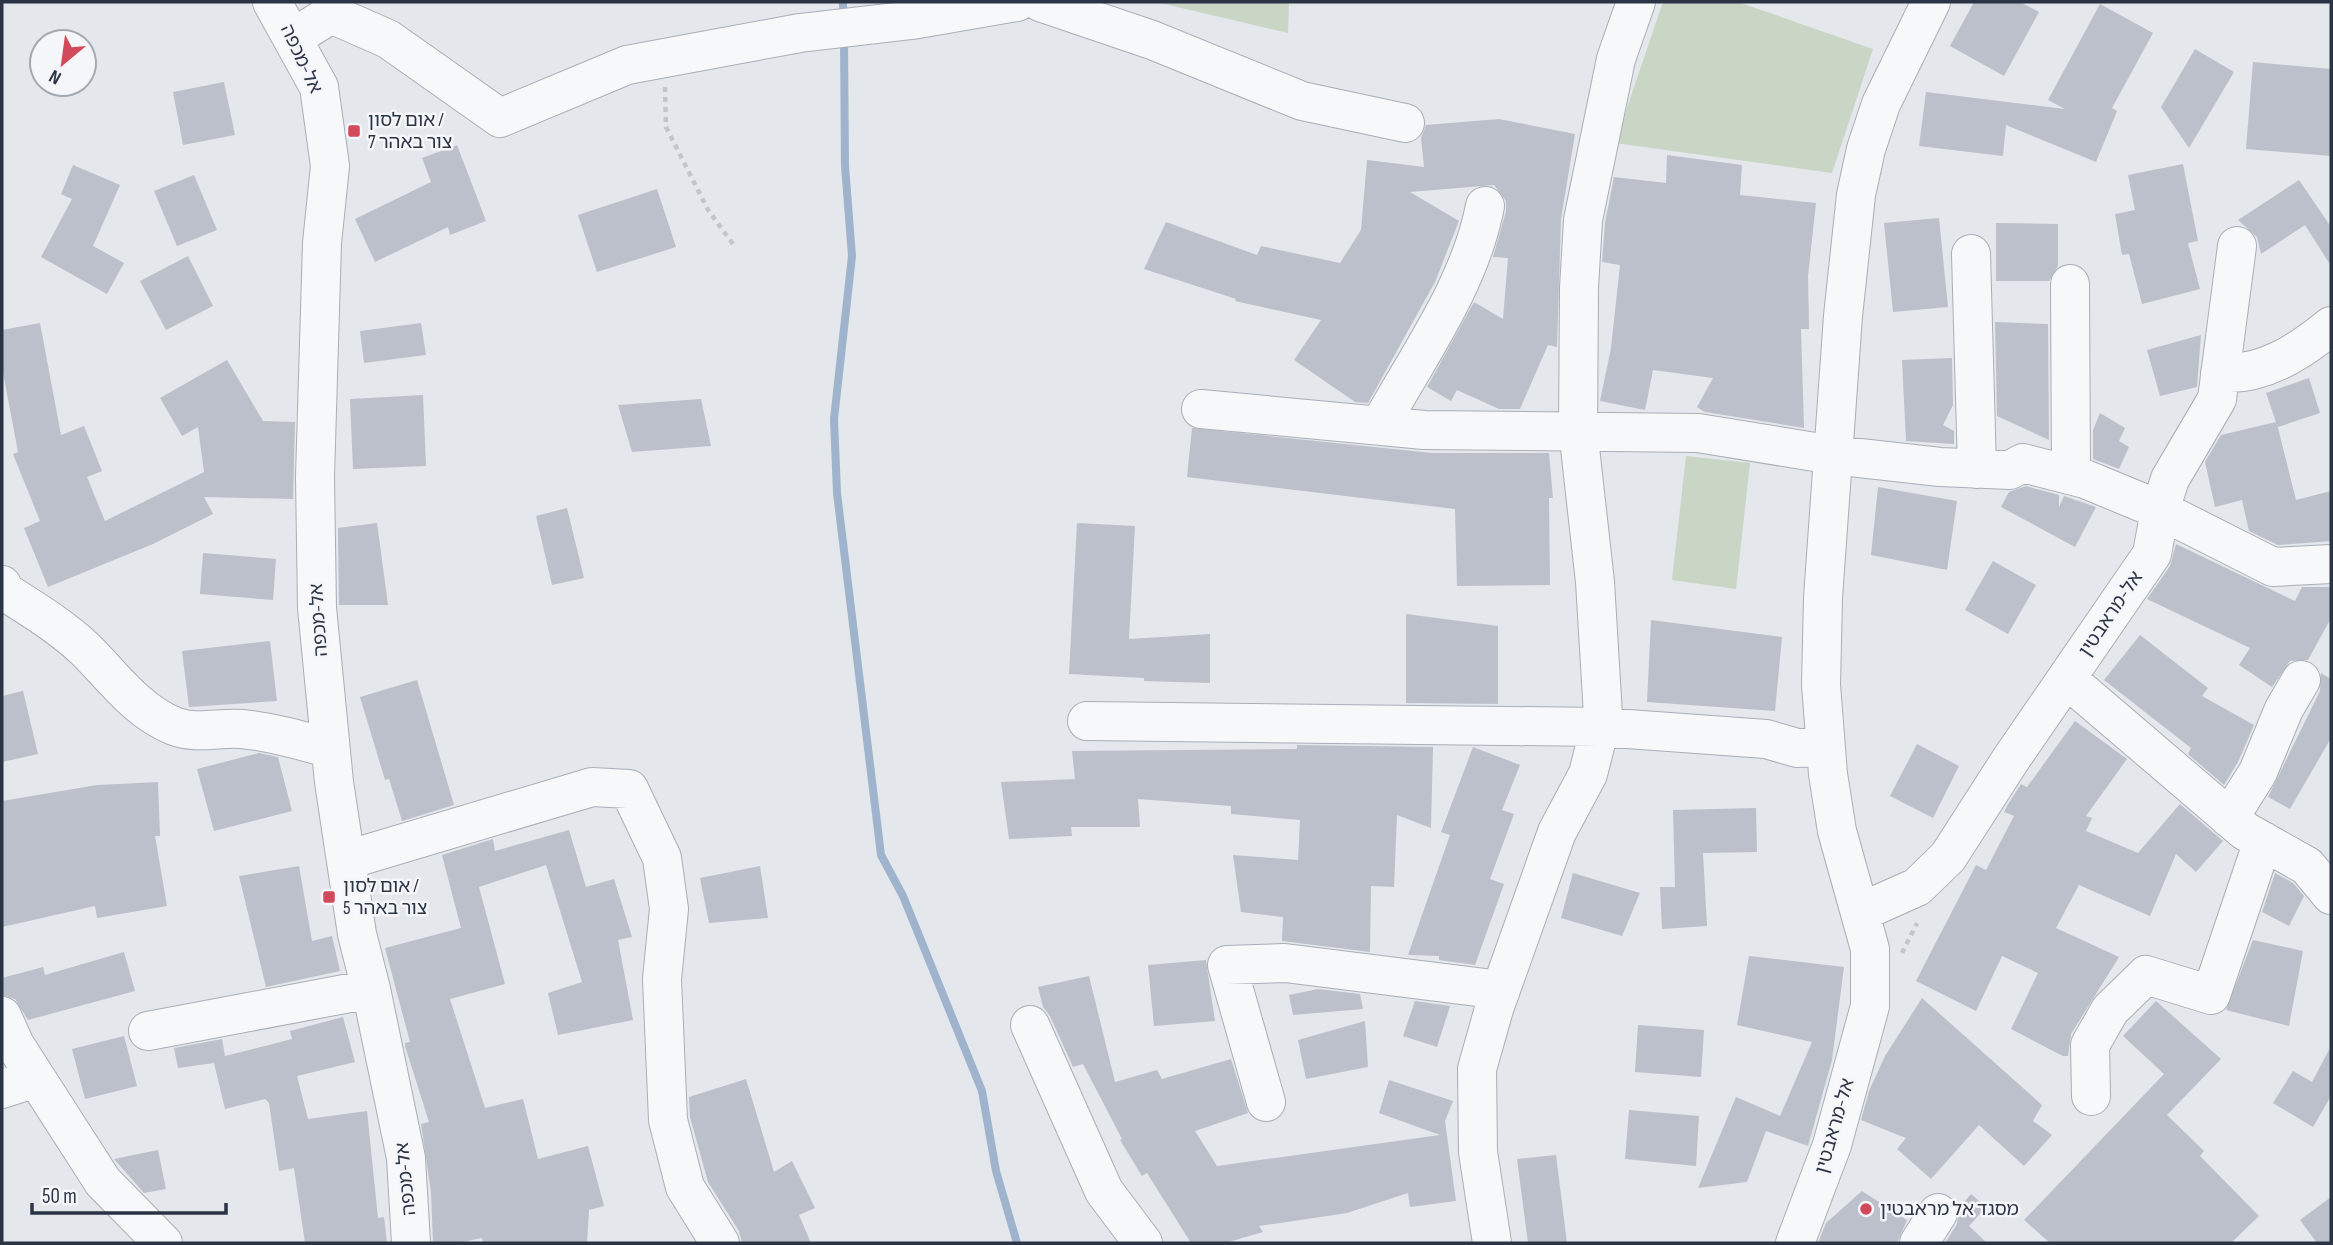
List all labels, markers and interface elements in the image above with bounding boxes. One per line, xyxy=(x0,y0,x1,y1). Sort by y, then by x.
street label: אל-מכפה xyxy=(275,21,327,97)
north arrow xyxy=(28,28,98,98)
text: N xyxy=(45,64,66,89)
place label: אום לסון / צור באהר 7 xyxy=(368,109,452,154)
marker: אום לסון / צור באהר 7 xyxy=(346,123,362,139)
street label: אל-מראבטין xyxy=(2074,567,2148,661)
street label: אל-מכפה xyxy=(305,582,333,658)
place label: אום לסון / צור באהר 5 xyxy=(343,875,427,920)
marker: אום לסון / צור באהר 5 xyxy=(321,889,337,905)
street label: אל-מראבטין xyxy=(1810,1076,1860,1176)
street label: אל-מכפה xyxy=(391,1141,421,1217)
scale bar xyxy=(32,1172,226,1216)
text: 50 m xyxy=(42,1184,77,1209)
place label: מסגד אל מראבטין xyxy=(1880,1198,2019,1221)
marker: מסגד אל מראבטין xyxy=(1858,1201,1874,1217)

